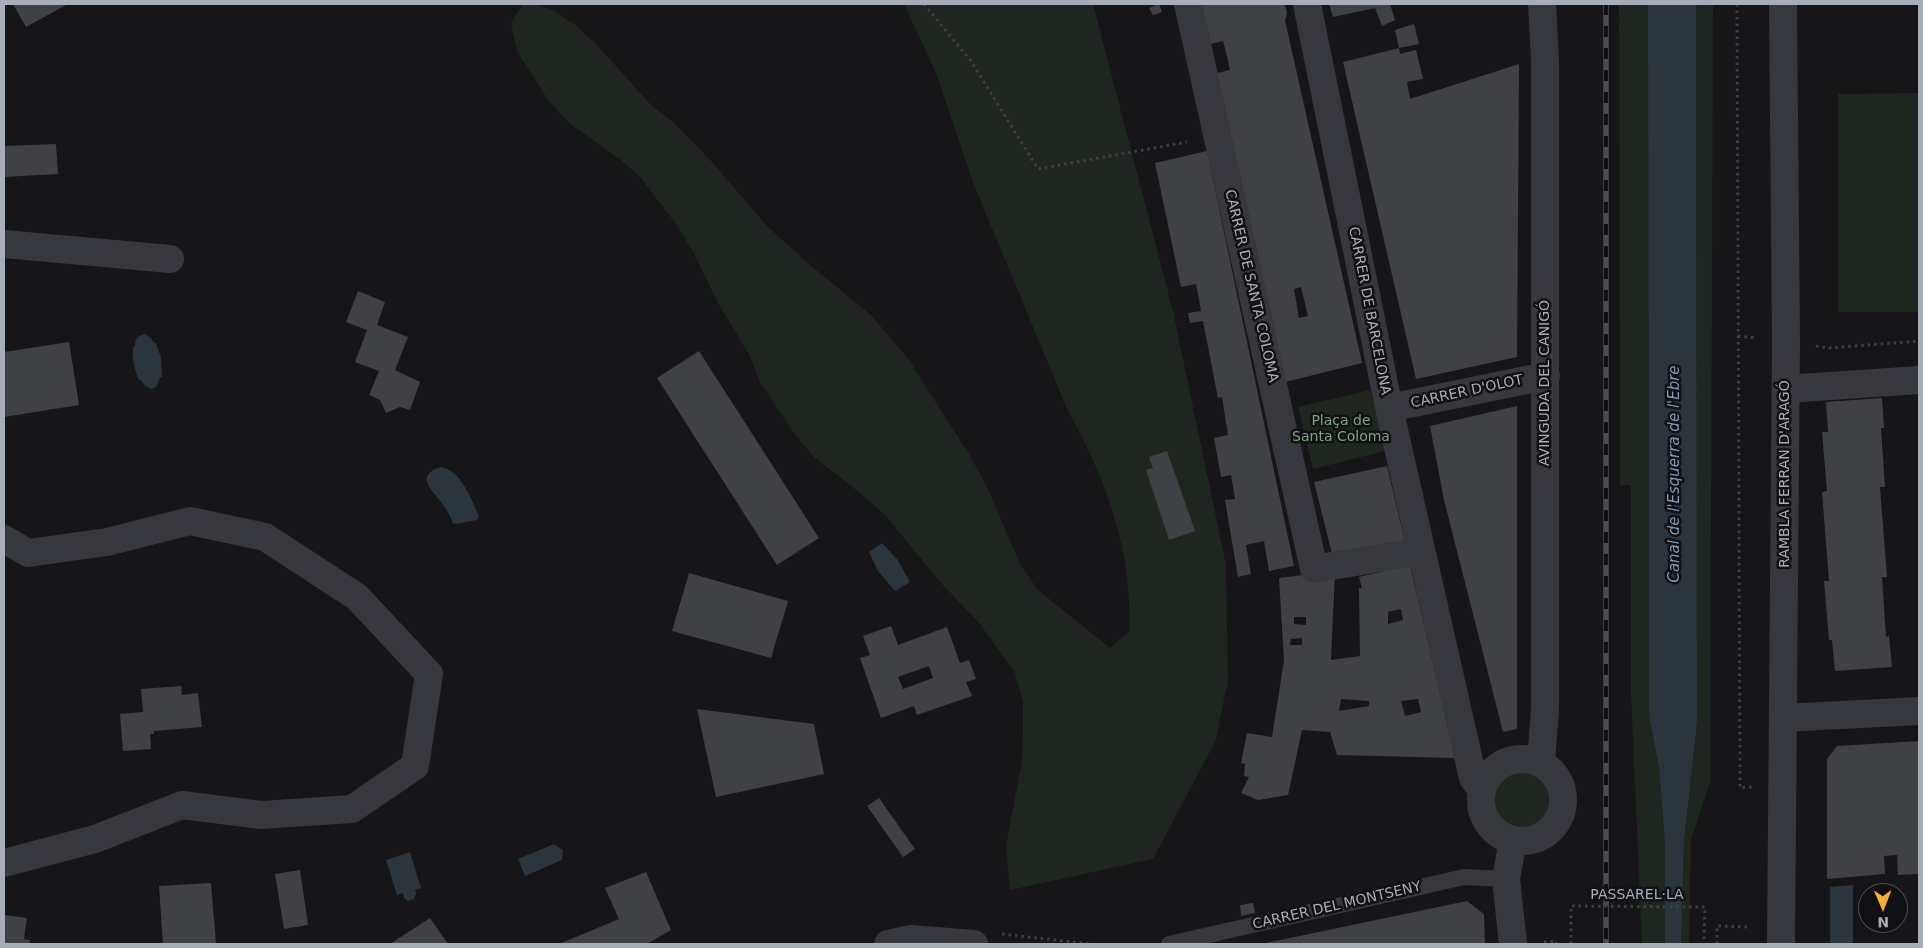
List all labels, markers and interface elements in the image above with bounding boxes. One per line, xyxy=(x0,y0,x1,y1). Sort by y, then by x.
street label: CARRER DE SANTA COLOMA xyxy=(1221,188,1281,384)
street label: CARRER DE BARCELONA xyxy=(1344,225,1394,397)
street label: AVINGUDA DEL CANIGÓ xyxy=(1537,300,1553,466)
water label: Canal de l'Esquerra de l'Ebre xyxy=(1666,365,1684,583)
street label: CARRER D'OLOT xyxy=(1409,372,1525,412)
street label: RAMBLA FERRAN D'ARAGÓ xyxy=(1777,380,1793,568)
park label: Plaça de Santa Coloma xyxy=(1292,413,1390,446)
street label: CARRER DEL MONTSENY xyxy=(1251,878,1423,934)
north arrow xyxy=(1858,883,1908,933)
street label: PASSAREL·LA xyxy=(1590,887,1684,903)
text: N xyxy=(1877,914,1889,930)

